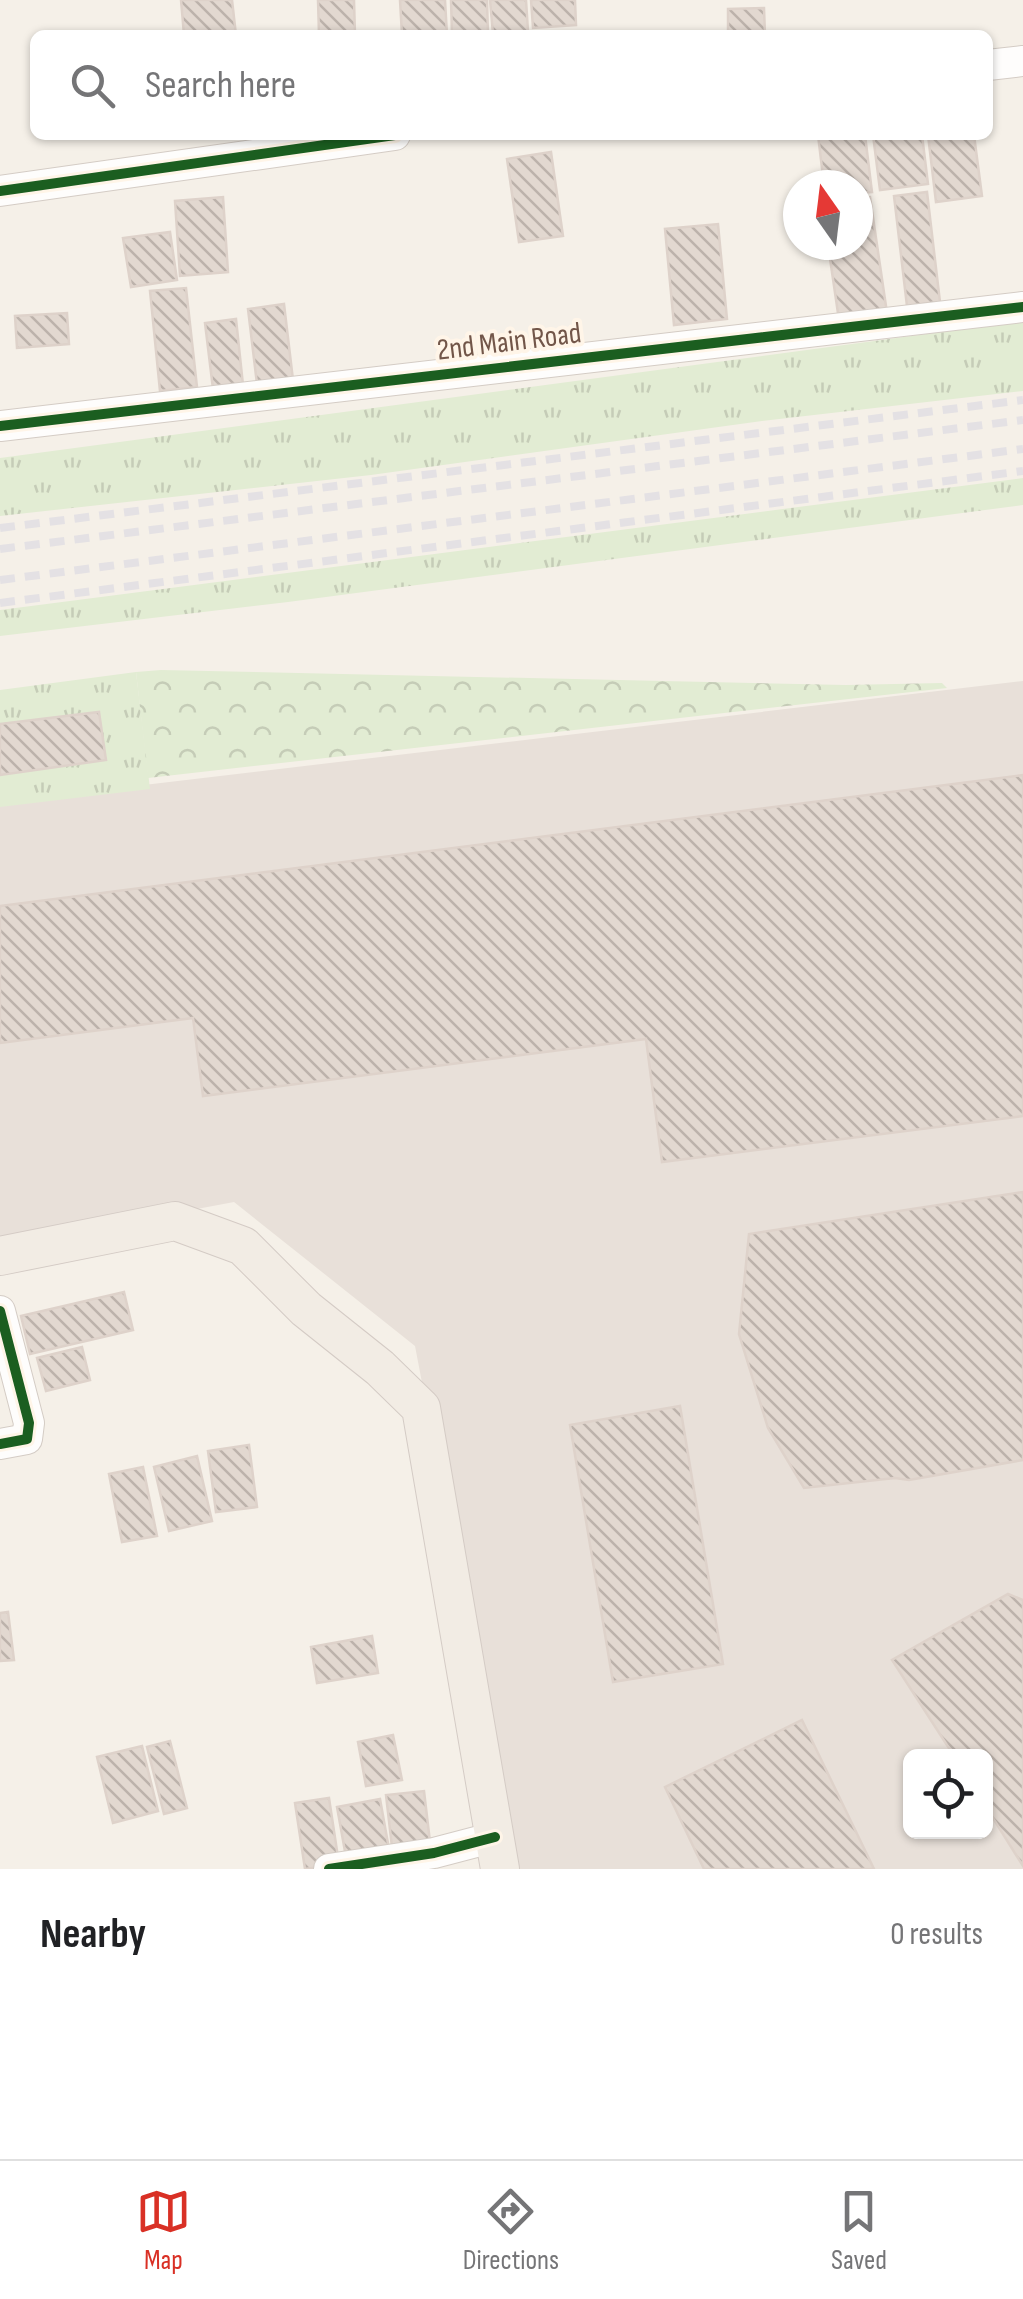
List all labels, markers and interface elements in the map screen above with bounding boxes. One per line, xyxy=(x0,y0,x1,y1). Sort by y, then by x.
search box xyxy=(30,30,993,140)
icon: search xyxy=(65,58,120,113)
text: Search here xyxy=(145,63,296,108)
north arrow xyxy=(783,170,873,260)
street label: 2nd Main Road xyxy=(435,315,583,369)
map controls xyxy=(903,1749,993,1839)
button: locate xyxy=(903,1749,993,1839)
text: Nearby xyxy=(40,1909,146,1960)
text: 0 results xyxy=(890,1915,983,1954)
tab: Map xyxy=(136,2184,191,2277)
tab: Directions xyxy=(463,2184,559,2277)
tab: Saved xyxy=(831,2184,887,2277)

